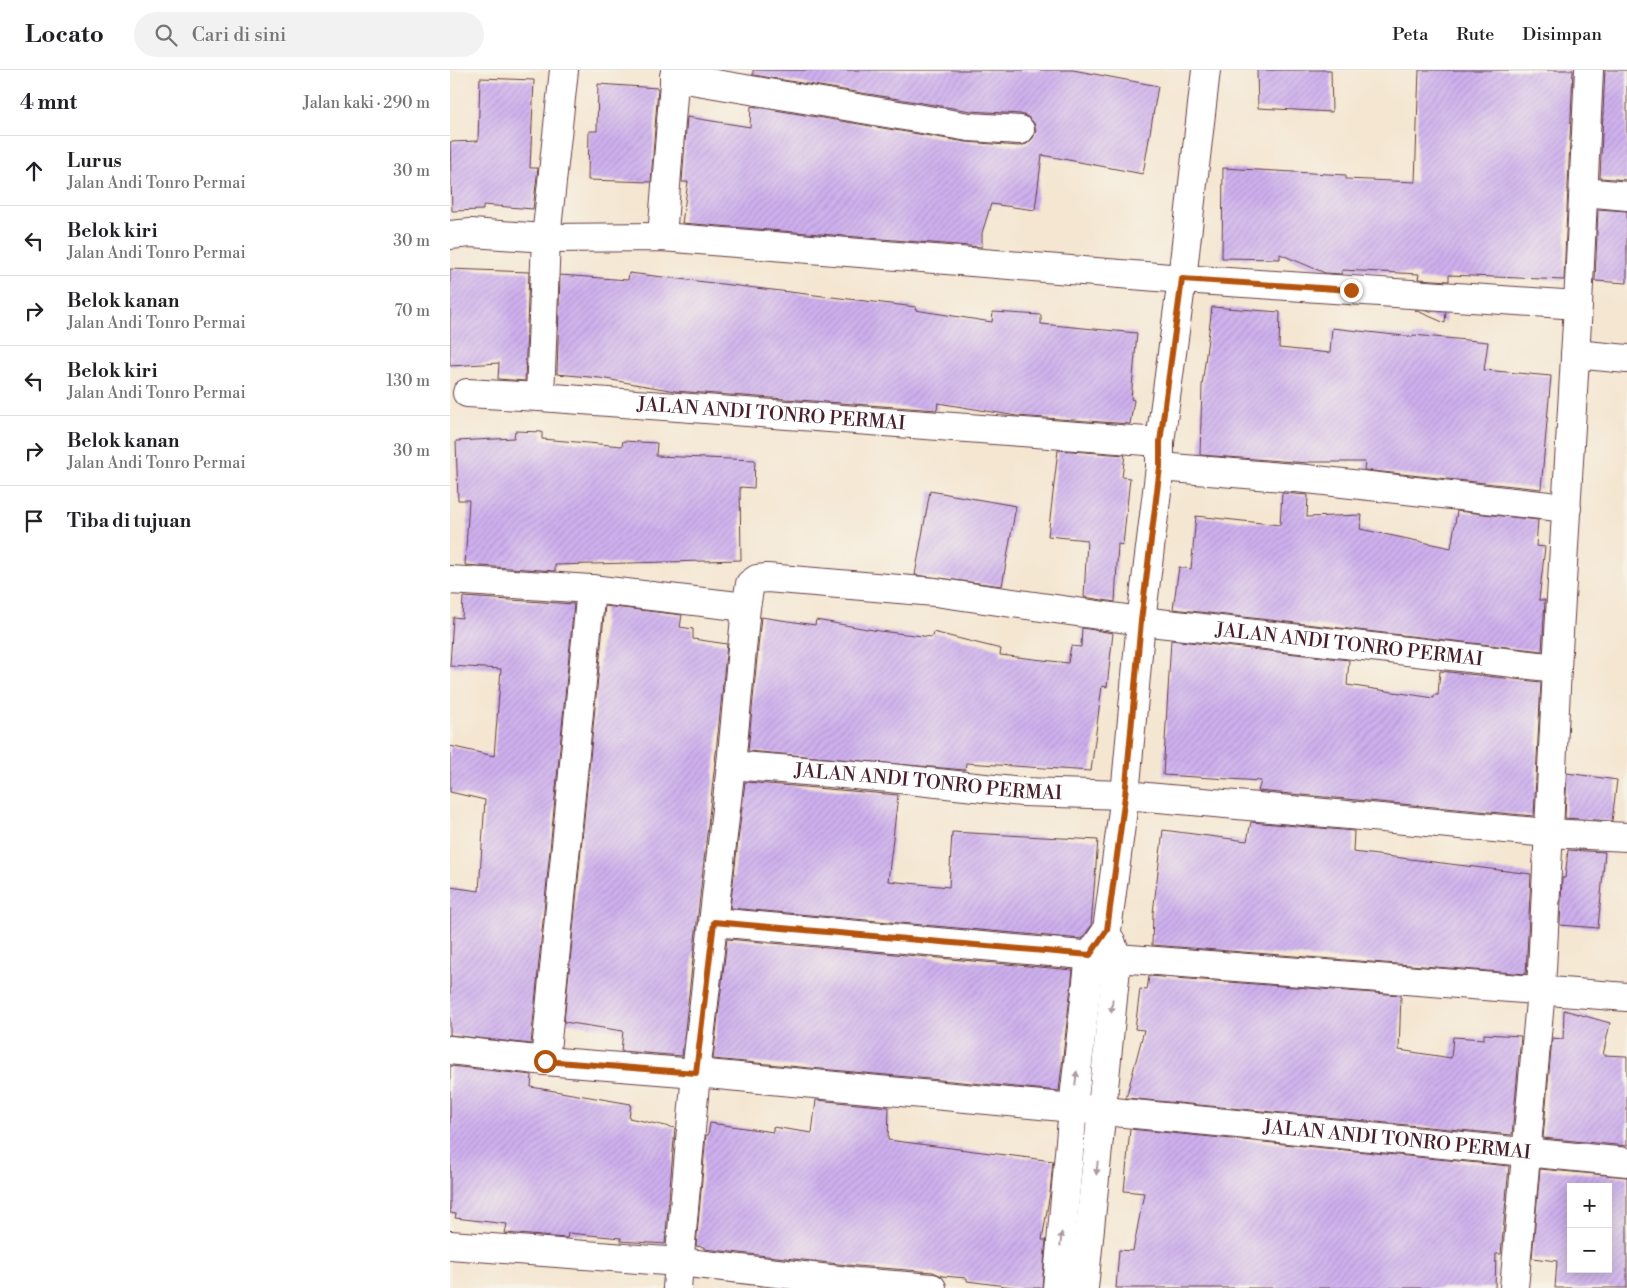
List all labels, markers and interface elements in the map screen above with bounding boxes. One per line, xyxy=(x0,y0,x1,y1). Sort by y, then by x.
search box xyxy=(134,12,484,57)
text: Locato xyxy=(25,20,104,50)
icon: search xyxy=(152,21,180,49)
text: Cari di sini xyxy=(192,23,286,47)
text: Peta xyxy=(1392,23,1428,46)
text: Rute xyxy=(1456,23,1494,46)
text: Disimpan xyxy=(1522,23,1602,46)
text: 4 mnt xyxy=(20,90,77,116)
text: Jalan kaki · 290 m xyxy=(303,93,430,113)
text: Lurus xyxy=(67,149,122,173)
icon: ahead xyxy=(20,157,48,185)
text: 30 m xyxy=(393,161,430,181)
text: Jalan Andi Tonro Permai xyxy=(67,173,246,193)
text: Belok kiri xyxy=(67,219,157,243)
icon: left xyxy=(20,227,48,255)
text: 30 m xyxy=(393,231,430,251)
text: Jalan Andi Tonro Permai xyxy=(67,243,246,263)
route end xyxy=(1340,279,1363,302)
text: Belok kanan xyxy=(67,289,180,313)
icon: right xyxy=(20,297,48,325)
text: 70 m xyxy=(394,301,430,321)
text: Jalan Andi Tonro Permai xyxy=(67,313,246,333)
text: Belok kiri xyxy=(67,359,157,383)
icon: left xyxy=(20,367,48,395)
text: 130 m xyxy=(386,371,430,391)
text: Jalan Andi Tonro Permai xyxy=(67,383,246,403)
street label: JALAN ANDI TONRO PERMAI xyxy=(635,392,906,435)
text: Belok kanan xyxy=(67,429,180,453)
icon: right xyxy=(20,437,48,465)
text: 30 m xyxy=(393,441,430,461)
text: Jalan Andi Tonro Permai xyxy=(67,453,246,473)
icon: arrive xyxy=(20,507,48,535)
text: Tiba di tujuan xyxy=(67,509,191,533)
street label: JALAN ANDI TONRO PERMAI xyxy=(1213,617,1484,672)
street label: JALAN ANDI TONRO PERMAI xyxy=(792,758,1062,805)
one-way arrow xyxy=(1108,999,1116,1015)
route start xyxy=(534,1050,557,1073)
one-way arrow xyxy=(1072,1069,1080,1085)
street label: JALAN ANDI TONRO PERMAI xyxy=(1261,1115,1532,1165)
one-way arrow xyxy=(1092,1160,1100,1176)
map controls xyxy=(1567,1183,1612,1273)
button: + xyxy=(1567,1183,1612,1228)
button: − xyxy=(1567,1228,1612,1273)
one-way arrow xyxy=(1057,1231,1065,1247)

